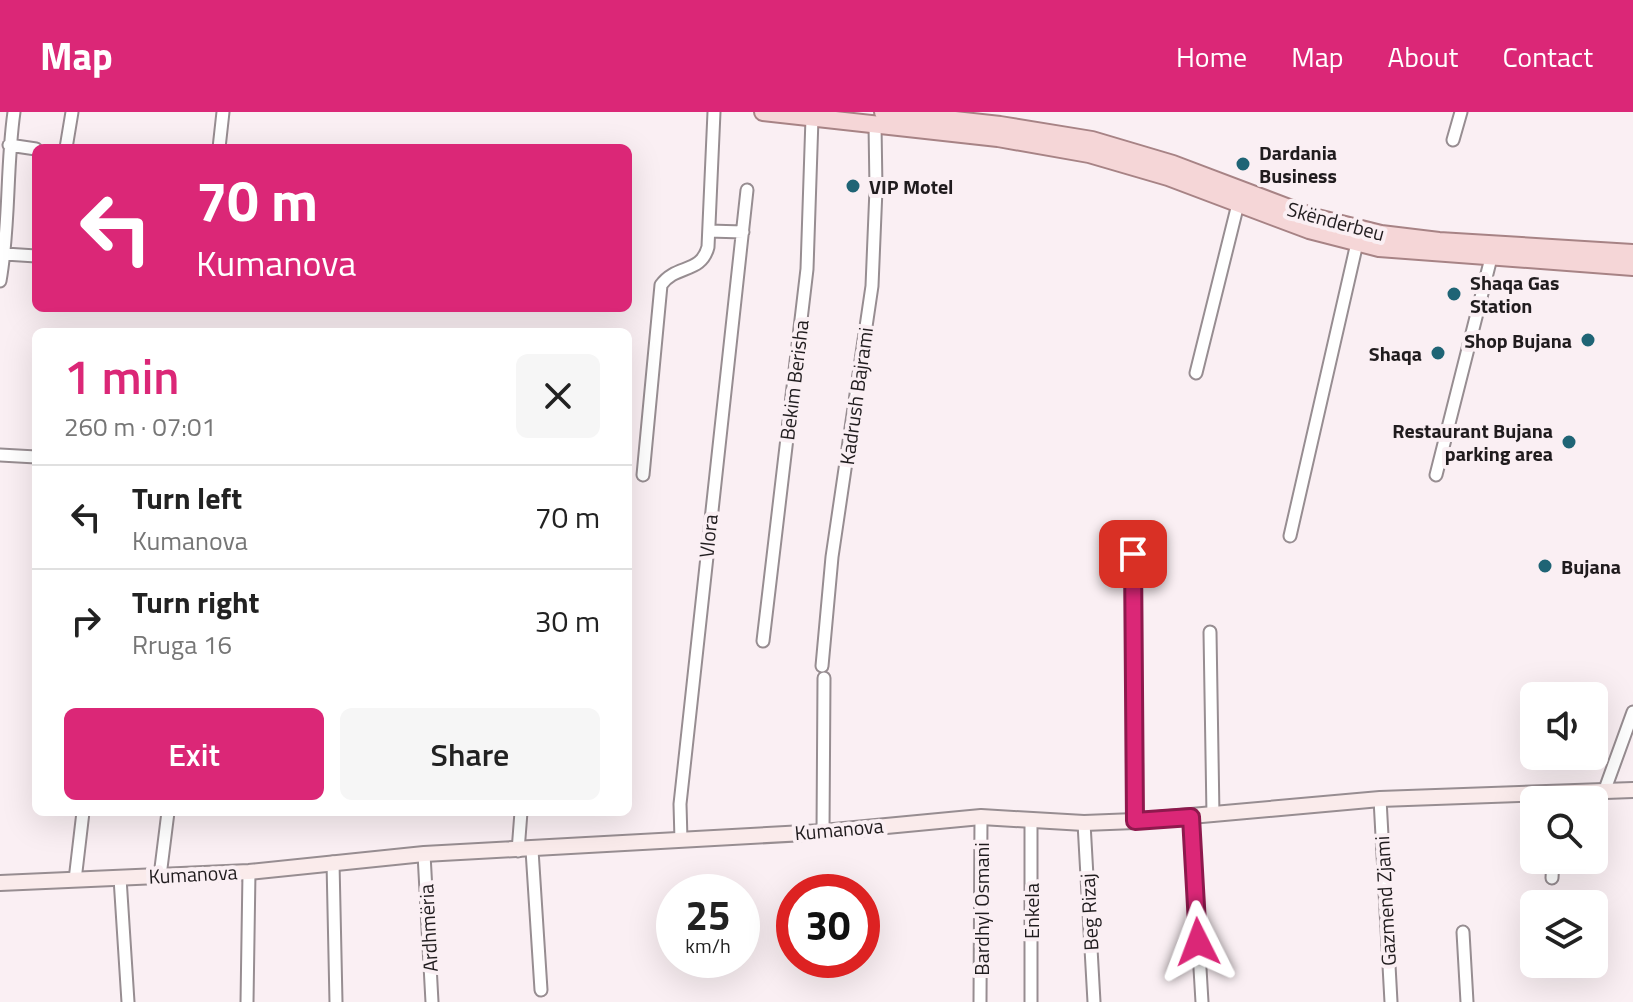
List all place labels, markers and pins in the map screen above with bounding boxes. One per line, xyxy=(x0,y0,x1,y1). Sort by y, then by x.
place label: Dardania Business xyxy=(1259,137,1337,191)
marker: Dardania Business xyxy=(1234,155,1252,173)
place label: VIP Motel xyxy=(869,171,954,202)
marker: VIP Motel xyxy=(844,177,862,195)
place label: Shaqa Gas Station xyxy=(1470,267,1560,321)
marker: Shaqa Gas Station xyxy=(1445,285,1463,303)
place label: Shop Bujana xyxy=(1464,325,1572,356)
marker: Shop Bujana xyxy=(1579,331,1597,349)
place label: Shaqa xyxy=(1369,338,1422,369)
marker: Shaqa xyxy=(1429,344,1447,362)
place label: Restaurant Bujana parking area xyxy=(1392,415,1553,469)
marker: Restaurant Bujana parking area xyxy=(1560,433,1578,451)
pin xyxy=(1099,520,1167,588)
place label: Bujana xyxy=(1561,551,1621,582)
marker: Bujana xyxy=(1536,557,1554,575)

